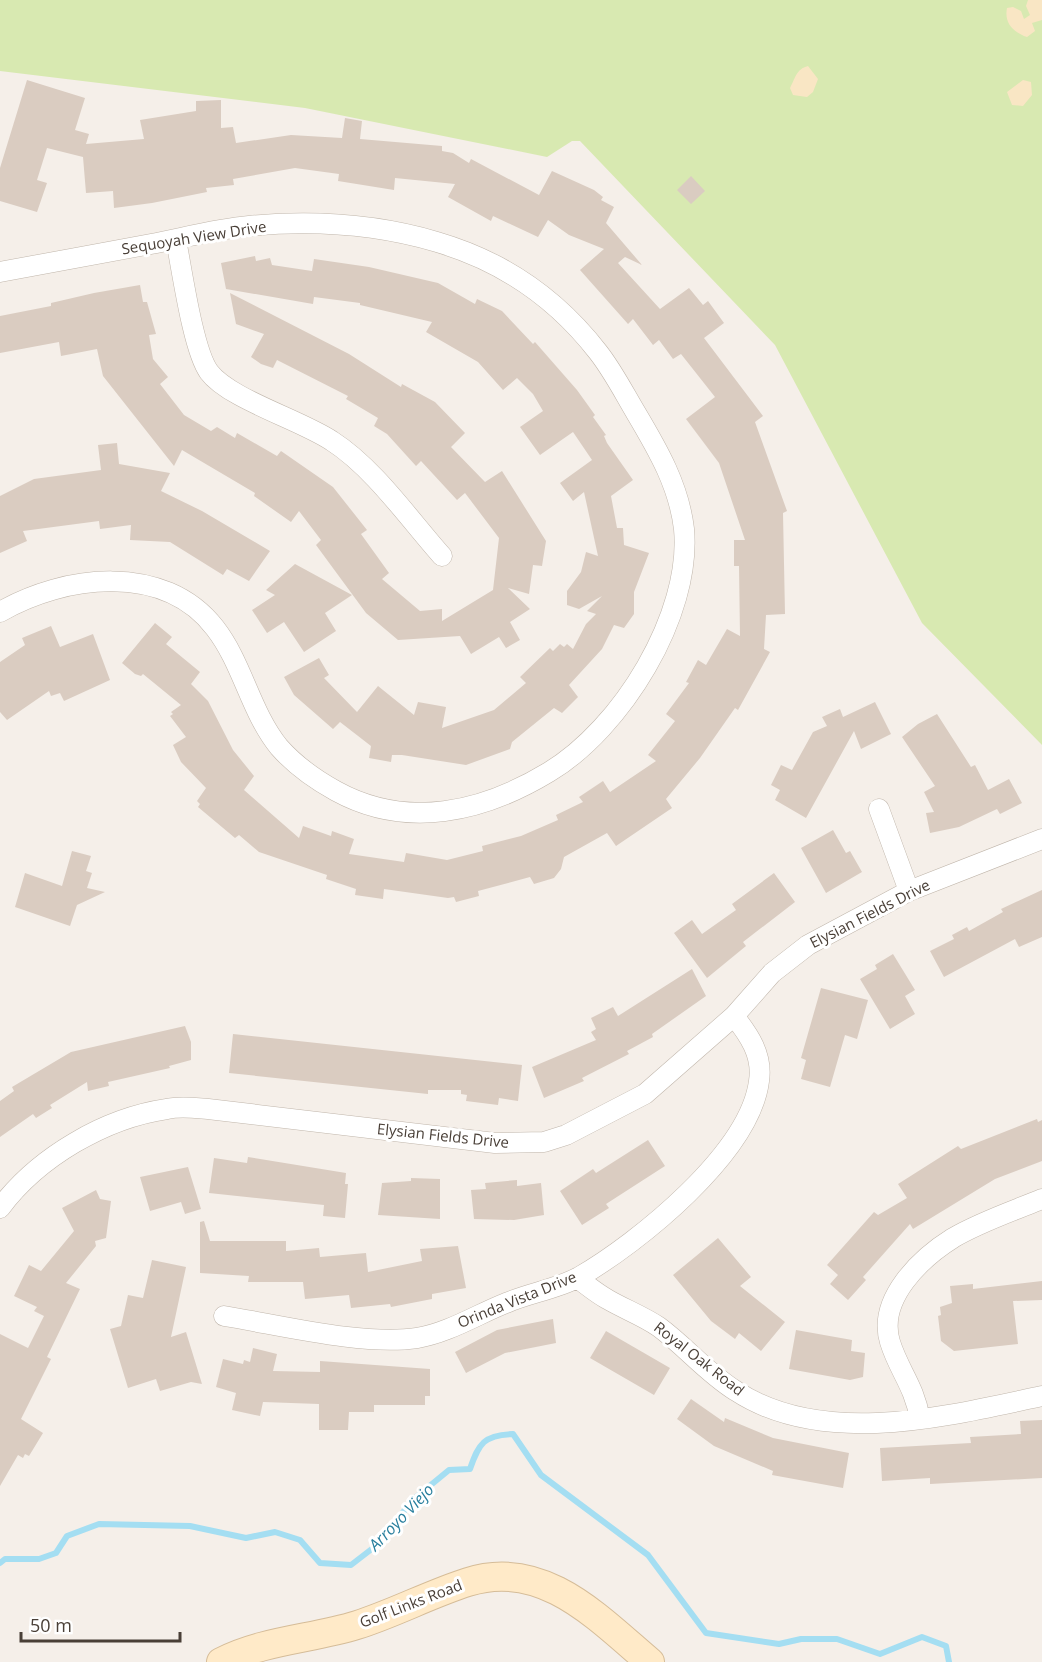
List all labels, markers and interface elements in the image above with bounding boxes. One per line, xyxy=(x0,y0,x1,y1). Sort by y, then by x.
street label: Sequoyah View Drive xyxy=(120,216,268,258)
street label: Elysian Fields Drive xyxy=(806,874,933,952)
street label: Elysian Fields Drive xyxy=(376,1118,510,1152)
street label: Orinda Vista Drive xyxy=(454,1266,579,1332)
street label: Royal Oak Road xyxy=(650,1317,749,1400)
water label: Arroyo Viejo xyxy=(363,1479,438,1556)
street label: Golf Links Road xyxy=(357,1574,465,1632)
scale bar xyxy=(21,1605,180,1643)
text: 50 m xyxy=(30,1613,72,1637)

